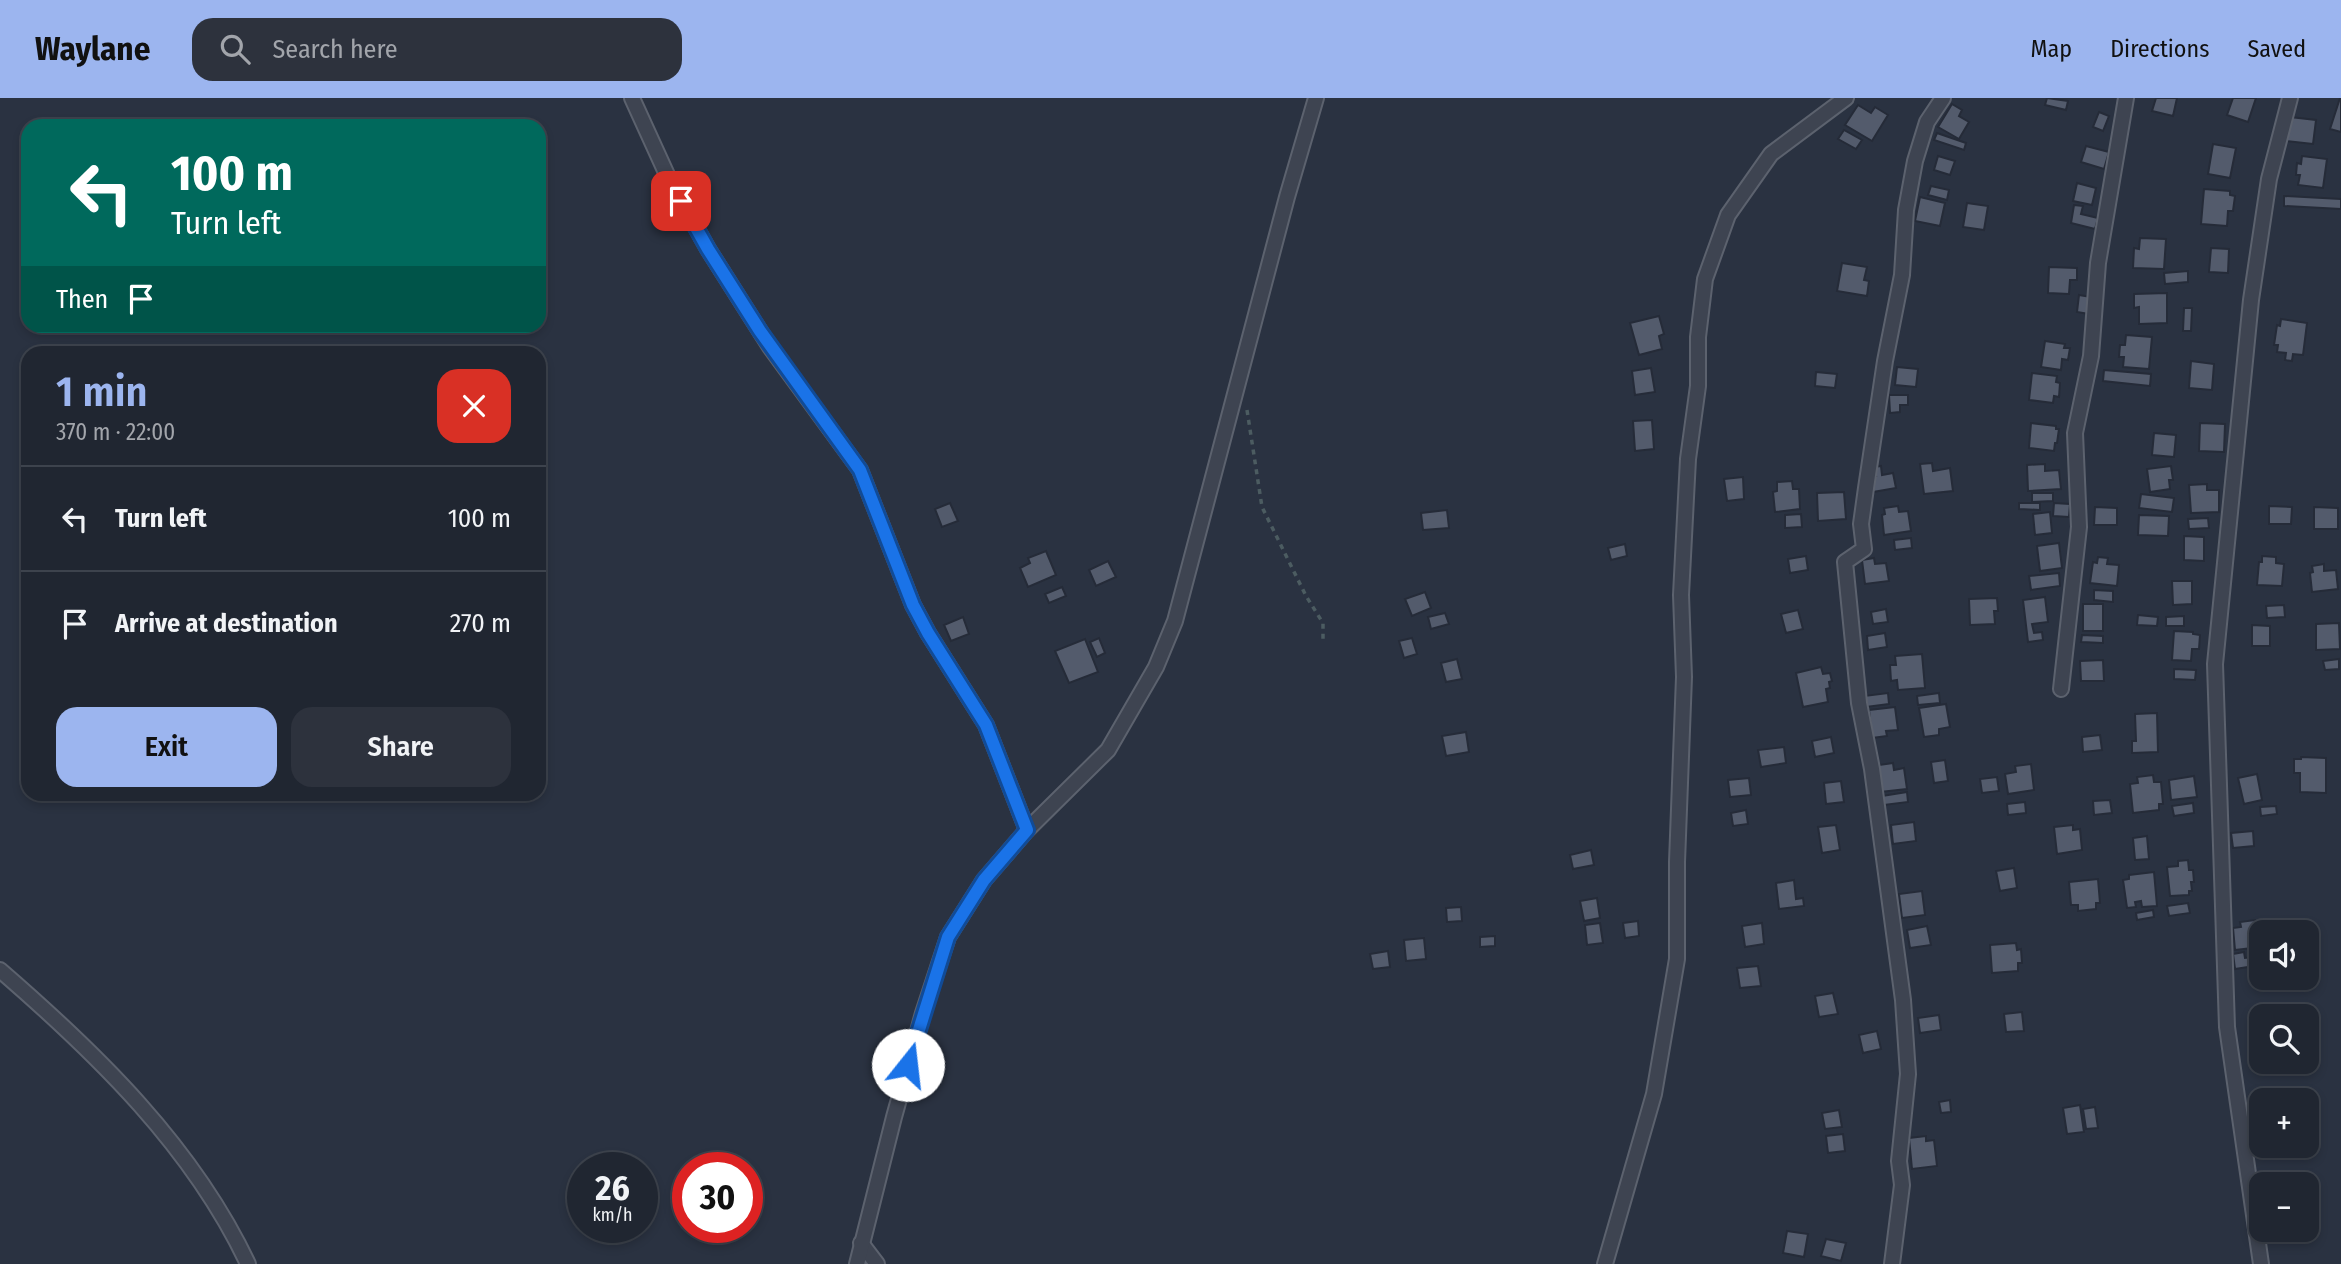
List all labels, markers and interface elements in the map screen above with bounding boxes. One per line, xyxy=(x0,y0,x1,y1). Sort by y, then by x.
search box xyxy=(192,18,682,81)
text: Waylane xyxy=(35,29,150,69)
icon: search xyxy=(216,30,254,68)
text: Search here xyxy=(272,34,398,65)
text: Map xyxy=(2031,35,2072,63)
text: Directions xyxy=(2110,35,2209,63)
text: Saved xyxy=(2247,35,2306,63)
text: 100 m xyxy=(171,144,293,203)
icon: left xyxy=(56,147,147,238)
pin xyxy=(651,171,711,231)
icon: arrive xyxy=(662,182,700,220)
text: Turn left xyxy=(171,204,281,242)
icon: arrive xyxy=(122,280,160,318)
text: Then xyxy=(56,284,108,315)
text: 1 min xyxy=(56,367,147,417)
button: close xyxy=(437,369,511,443)
text: 370 m · 22:00 xyxy=(56,418,175,446)
icon: left xyxy=(56,500,94,538)
text: Turn left xyxy=(115,503,207,534)
text: 100 m xyxy=(448,503,511,534)
icon: arrive xyxy=(56,605,94,643)
text: Arrive at destination xyxy=(115,608,338,639)
text: 270 m xyxy=(450,608,511,639)
button: Exit xyxy=(56,707,277,787)
button: Share xyxy=(291,707,511,787)
map controls xyxy=(2249,920,2319,1242)
button: sound xyxy=(2249,920,2319,990)
button: search xyxy=(2249,1004,2319,1074)
position arrow xyxy=(871,1028,945,1102)
button: + xyxy=(2249,1088,2319,1158)
speed limit sign: 30 xyxy=(672,1152,763,1243)
text: 26 xyxy=(595,1167,630,1209)
button: − xyxy=(2249,1172,2319,1242)
text: km/h xyxy=(592,1204,633,1226)

